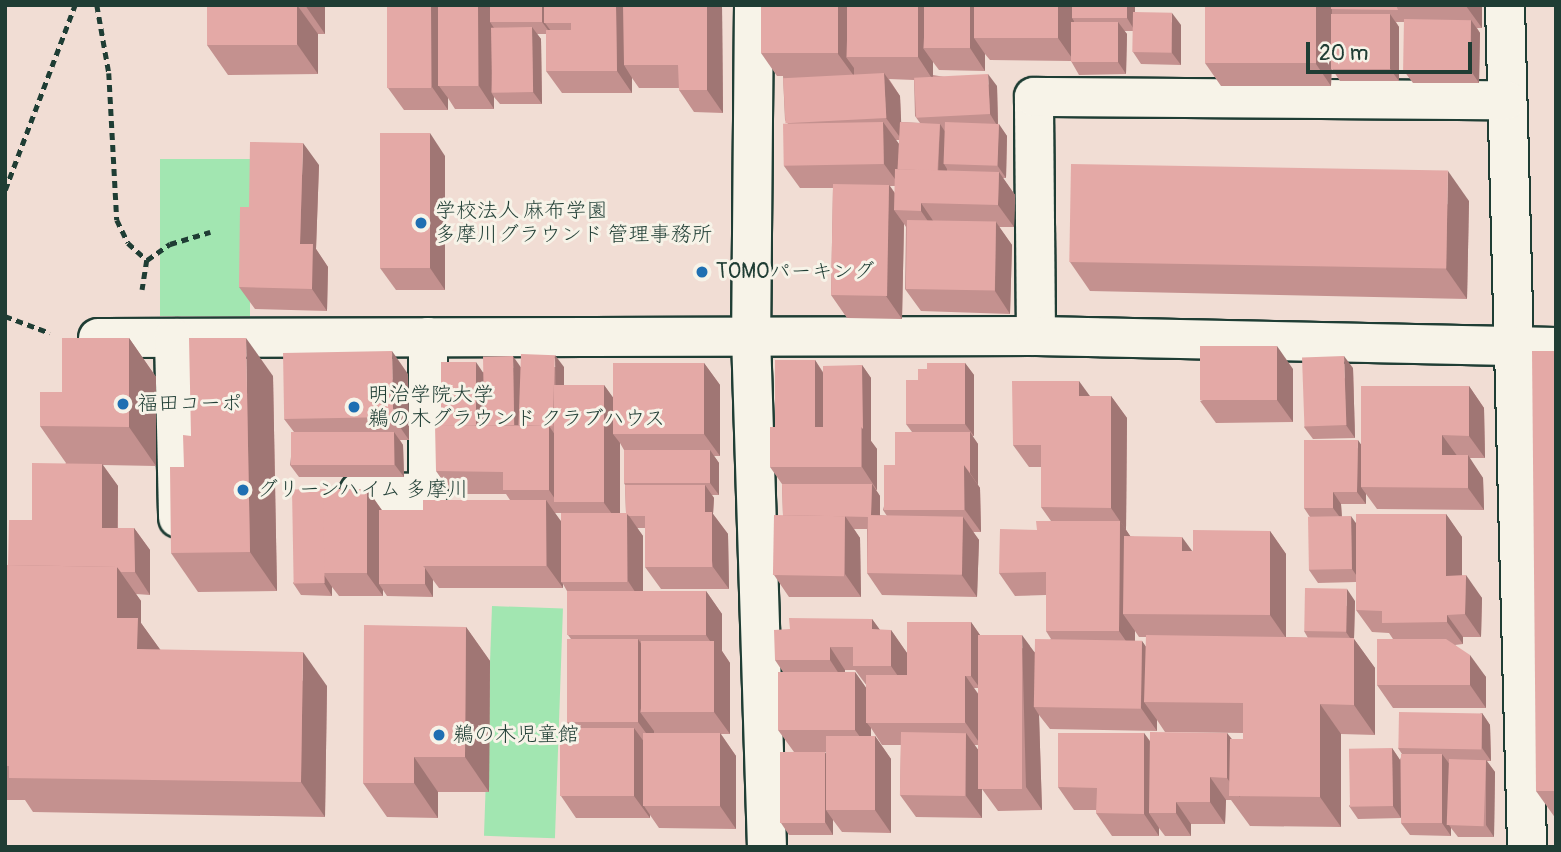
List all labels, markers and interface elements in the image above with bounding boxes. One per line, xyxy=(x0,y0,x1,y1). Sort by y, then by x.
scale bar xyxy=(1309,28,1475,72)
text: 20 m xyxy=(1319,40,1368,67)
place label: 学校法人 麻布学園 多摩川グラウンド 管理事務所 xyxy=(435,198,713,248)
marker: 学校法人 麻布学園 多摩川グラウンド 管理事務所 xyxy=(413,215,429,231)
place label: TOMOパーキング xyxy=(716,259,874,285)
marker: TOMOパーキング xyxy=(694,264,710,280)
place label: 明治学院大学 鵜の木グラウンド クラブハウス xyxy=(368,382,667,432)
place label: 福田コーポ xyxy=(137,391,242,417)
marker: 福田コーポ xyxy=(115,396,131,412)
marker: 明治学院大学 鵜の木グラウンド クラブハウス xyxy=(346,399,362,415)
place label: グリーンハイム 多摩川 xyxy=(257,477,472,503)
marker: グリーンハイム 多摩川 xyxy=(235,482,251,498)
place label: 鵜の木児童館 xyxy=(453,722,579,748)
marker: 鵜の木児童館 xyxy=(431,727,447,743)

